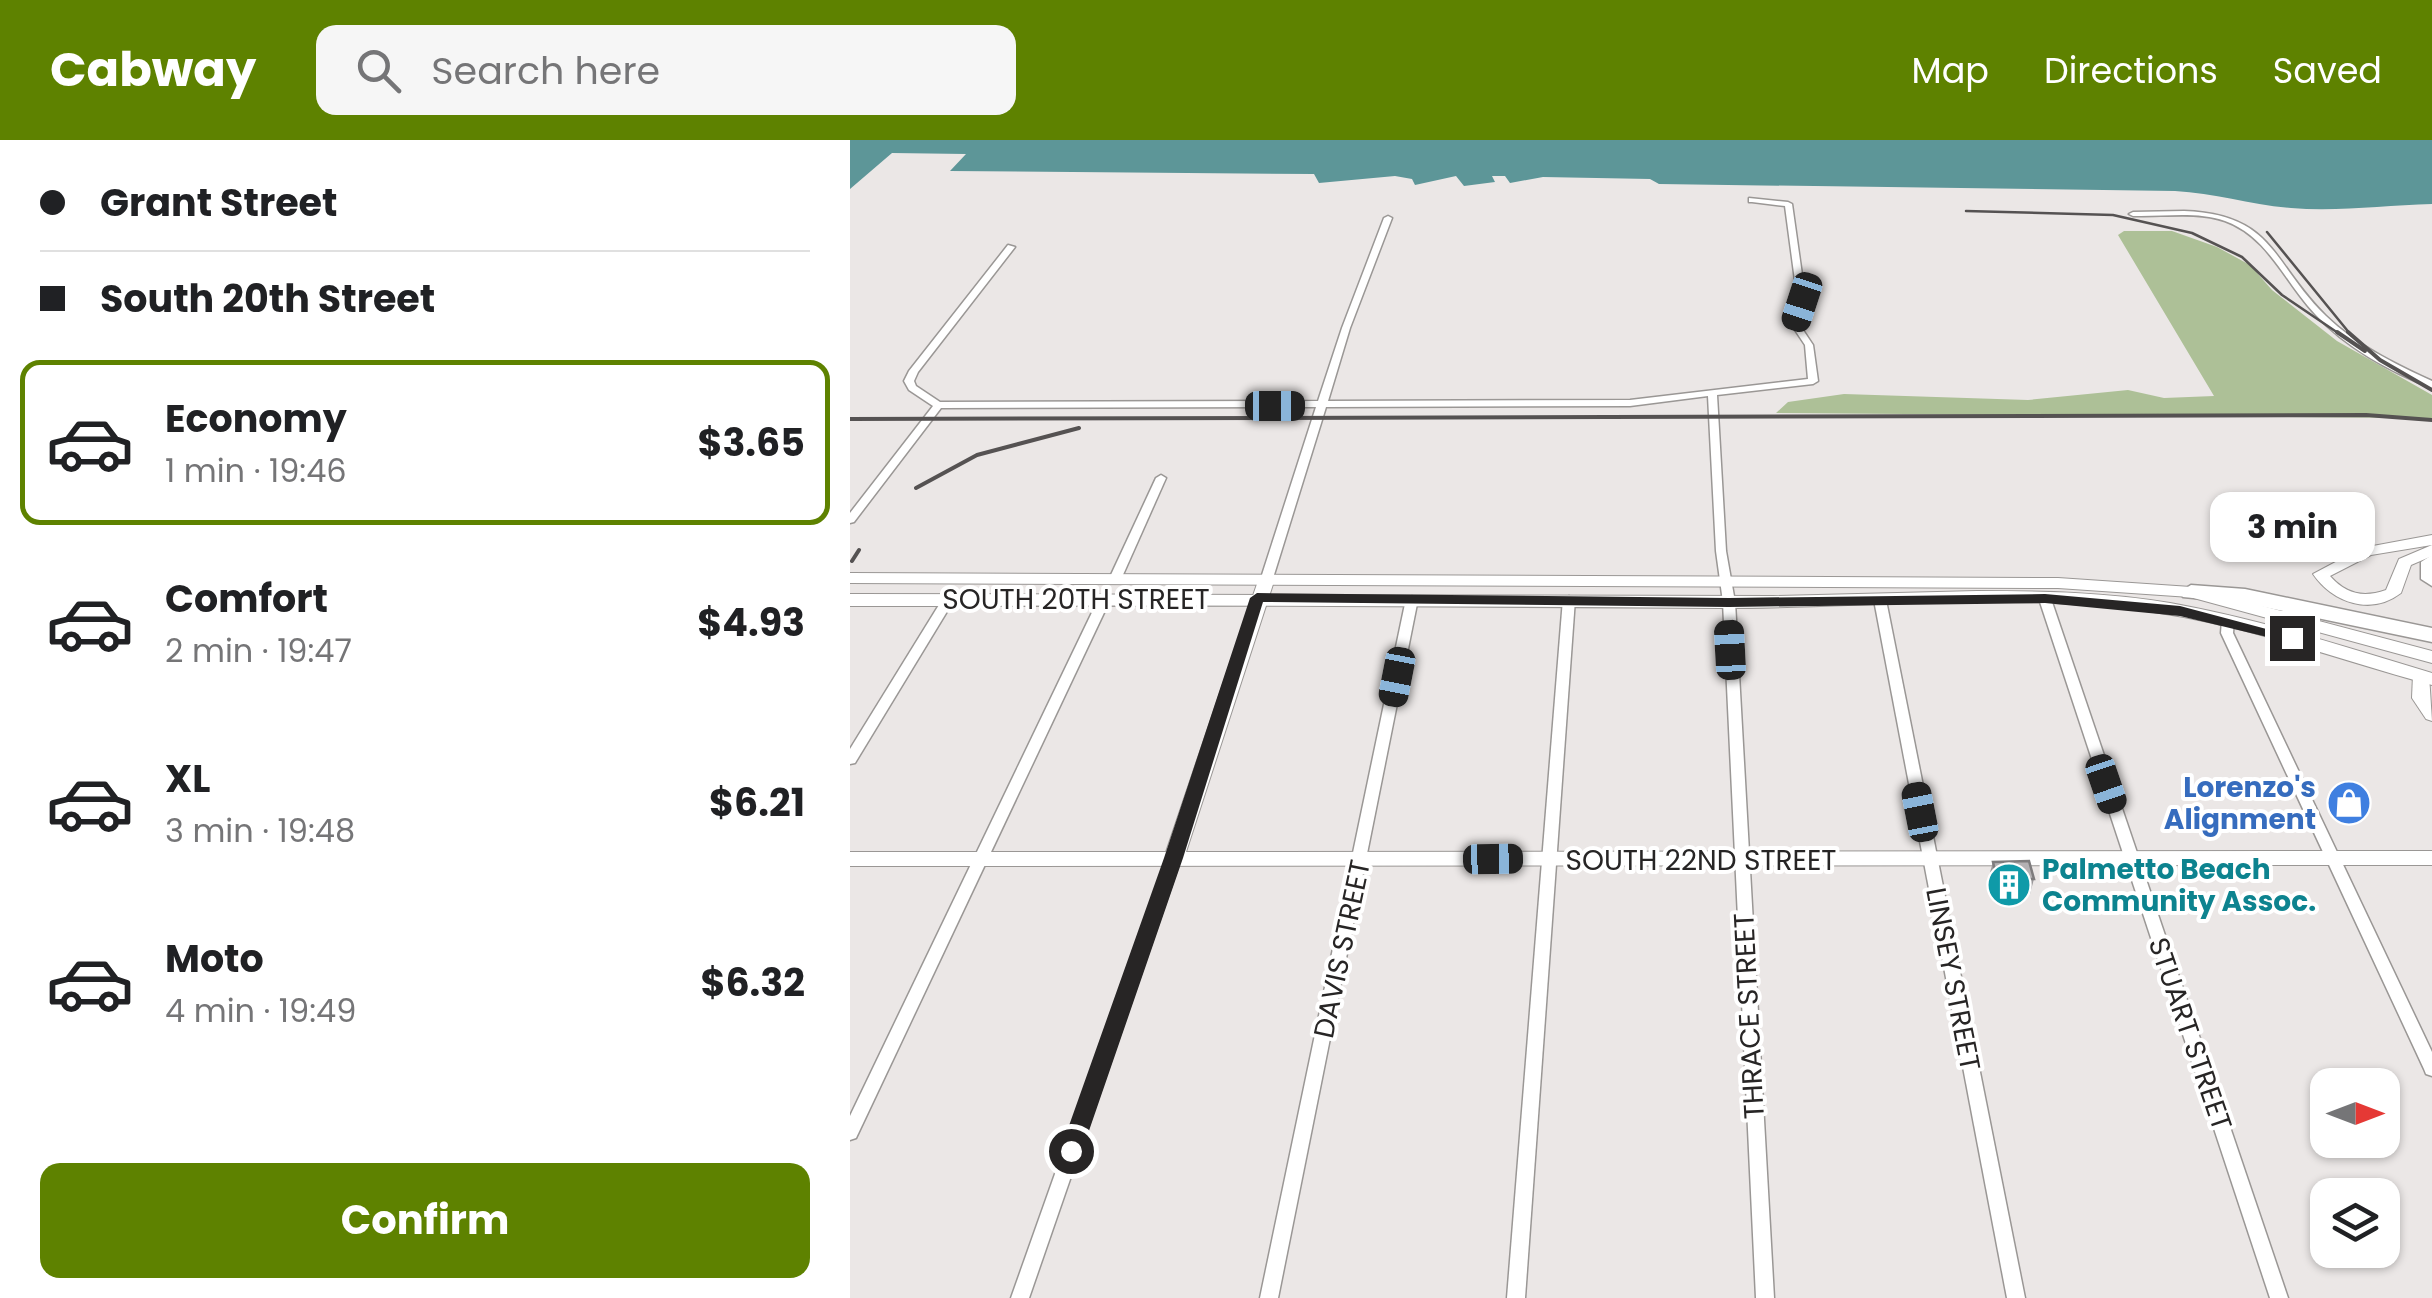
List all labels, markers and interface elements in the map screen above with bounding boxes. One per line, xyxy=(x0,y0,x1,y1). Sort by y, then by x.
search box xyxy=(316,25,1016,115)
text: Cabway xyxy=(50,36,256,103)
icon: search xyxy=(351,43,406,98)
text: Search here xyxy=(431,44,660,97)
text: Map xyxy=(1912,46,1989,95)
text: Directions xyxy=(2044,46,2218,95)
text: Saved xyxy=(2273,46,2382,95)
text: Grant Street xyxy=(100,176,337,229)
car xyxy=(1778,269,1826,335)
text: South 20th Street xyxy=(100,272,435,325)
car xyxy=(1245,391,1305,421)
text: Economy xyxy=(165,392,347,445)
icon: car xyxy=(45,398,135,488)
text: $3.65 xyxy=(697,416,805,469)
text: 1 min · 19:46 xyxy=(165,448,347,493)
callout: 3 min xyxy=(2210,493,2374,563)
text: 3 min xyxy=(2247,504,2338,549)
text: Comfort xyxy=(165,572,328,625)
icon: car xyxy=(45,578,135,668)
street label: SOUTH 20TH STREET xyxy=(942,580,1210,619)
text: $4.93 xyxy=(697,596,805,649)
route end xyxy=(2270,616,2315,661)
car xyxy=(1713,619,1747,681)
text: 2 min · 19:47 xyxy=(165,628,352,673)
car xyxy=(1377,645,1417,709)
car xyxy=(2082,751,2130,817)
text: XL xyxy=(165,752,210,805)
icon: car xyxy=(45,758,135,848)
place label: Lorenzo's Alignment xyxy=(2164,768,2316,839)
text: $6.21 xyxy=(709,776,805,829)
car xyxy=(1900,780,1940,844)
shop icon: Lorenzo's Alignment xyxy=(2326,780,2372,826)
text: 3 min · 19:48 xyxy=(165,808,355,853)
street label: SOUTH 22ND STREET xyxy=(1566,841,1837,880)
car xyxy=(1463,843,1523,875)
place label: Palmetto Beach Community Assoc. xyxy=(2042,850,2316,921)
street label: DAVIS STREET xyxy=(1304,856,1380,1042)
building icon: Palmetto Beach Community Assoc. xyxy=(1986,862,2032,908)
street label: LINSEY STREET xyxy=(1916,884,1990,1074)
street label: THRACE STREET xyxy=(1724,912,1774,1120)
text: Moto xyxy=(165,932,264,985)
street label: STUART STREET xyxy=(2139,932,2241,1136)
icon: car xyxy=(45,938,135,1028)
text: $6.32 xyxy=(700,956,805,1009)
text: 4 min · 19:49 xyxy=(165,988,356,1033)
north arrow xyxy=(2310,1068,2400,1158)
map controls xyxy=(2310,1068,2400,1268)
route start xyxy=(1049,1129,1094,1174)
button: Confirm xyxy=(40,1163,810,1278)
button: layers xyxy=(2310,1178,2400,1268)

